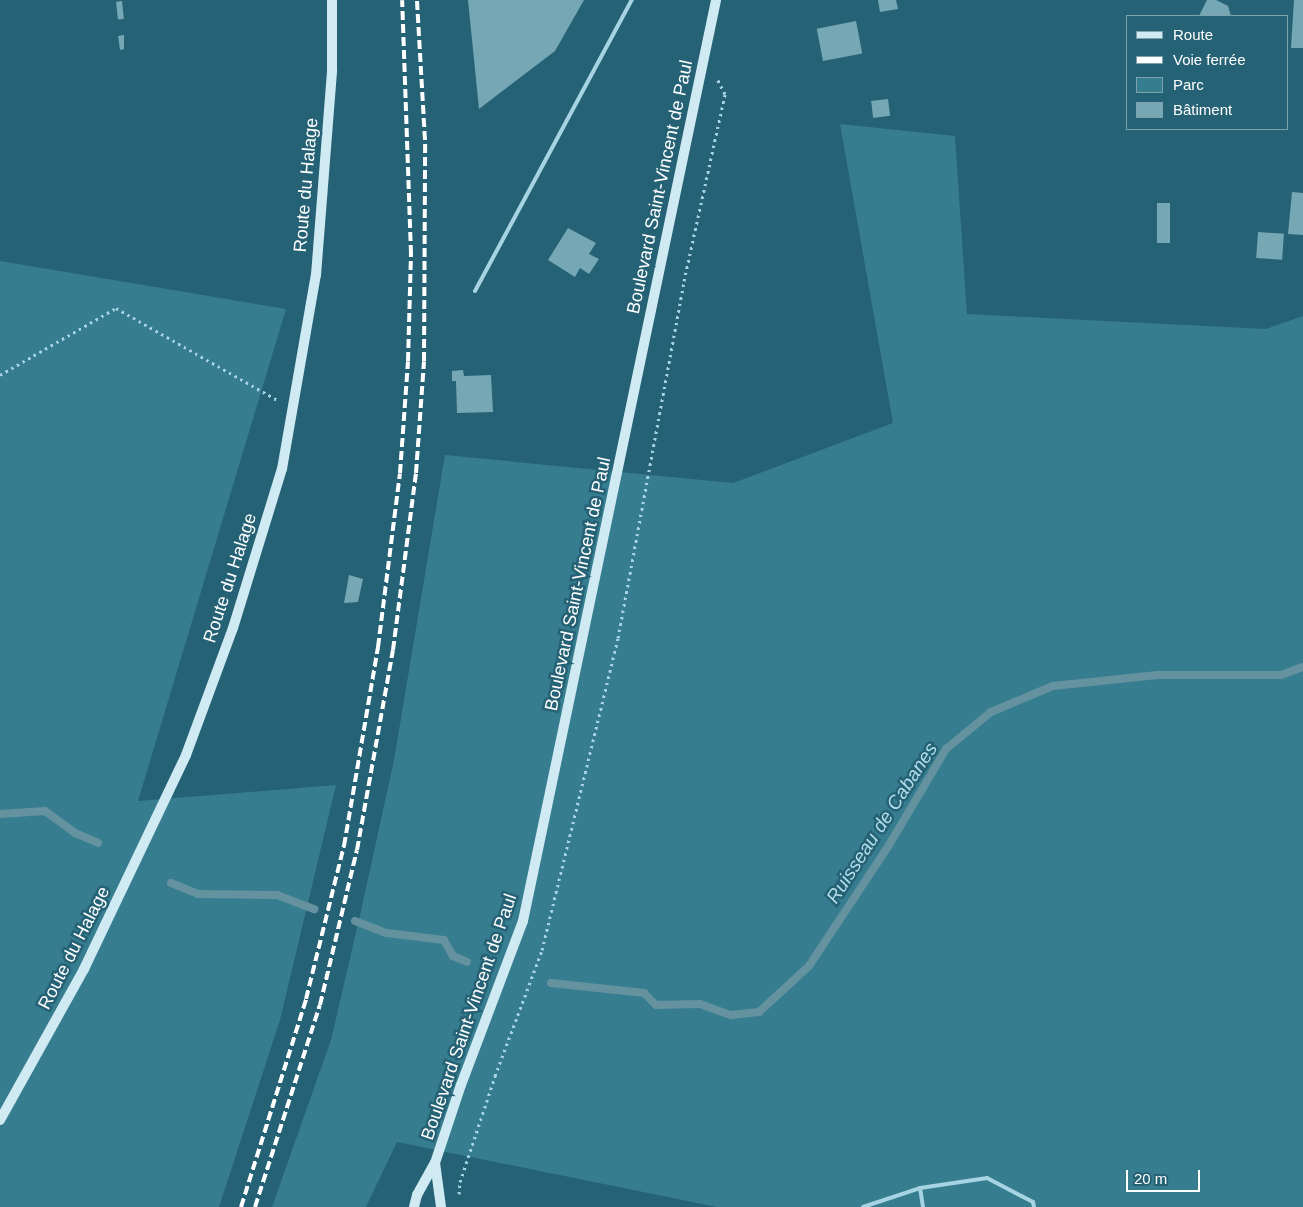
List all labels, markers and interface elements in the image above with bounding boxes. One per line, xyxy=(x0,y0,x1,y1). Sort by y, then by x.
legend xyxy=(1126,15,1288,130)
text: Route xyxy=(1173,26,1213,43)
text: Voie ferrée xyxy=(1173,51,1246,68)
street label: Boulevard Saint-Vincent de Paul xyxy=(623,58,697,316)
text: Parc xyxy=(1173,76,1204,93)
text: Bâtiment xyxy=(1173,101,1232,118)
street label: Route du Halage xyxy=(289,117,323,253)
street label: Boulevard Saint-Vincent de Paul xyxy=(541,455,615,713)
street label: Route du Halage xyxy=(199,510,261,646)
water label: Ruisseau de Cabanes xyxy=(822,738,942,908)
street label: Route du Halage xyxy=(34,883,114,1013)
street label: Boulevard Saint-Vincent de Paul xyxy=(417,891,521,1143)
scale bar xyxy=(1128,1160,1202,1192)
text: 20 m xyxy=(1134,1170,1167,1187)

